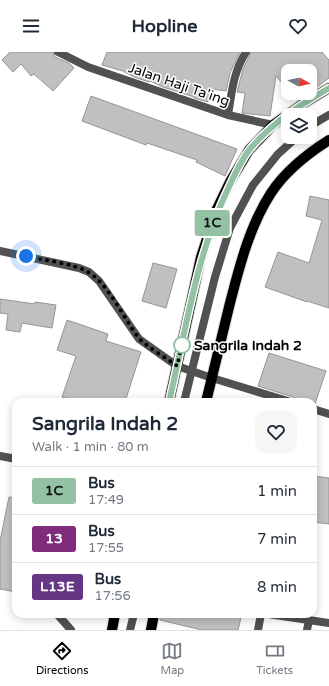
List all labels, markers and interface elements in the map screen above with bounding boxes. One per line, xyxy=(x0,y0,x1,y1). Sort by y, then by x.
icon: menu xyxy=(20,15,42,37)
text: Hopline xyxy=(132,15,197,37)
icon: heart xyxy=(287,15,309,37)
street label: Jalan Haji Ta'ing xyxy=(126,59,232,110)
north arrow xyxy=(281,64,317,100)
map controls xyxy=(281,64,317,144)
button: layers xyxy=(281,108,317,144)
line badge: 1C xyxy=(194,210,230,236)
text: 1C xyxy=(203,214,221,231)
your location xyxy=(16,246,36,266)
marker: Sangrila Indah 2 xyxy=(173,336,191,354)
place label: Sangrila Indah 2 xyxy=(194,337,302,354)
button: heart xyxy=(255,411,297,453)
text: Sangrila Indah 2 xyxy=(32,413,178,435)
text: Walk · 1 min · 80 m xyxy=(32,439,149,455)
text: Bus xyxy=(88,474,115,492)
text: 1C xyxy=(45,482,63,499)
text: 1 min xyxy=(257,482,297,500)
text: 17:49 xyxy=(88,492,124,508)
text: Bus xyxy=(88,522,115,540)
text: 13 xyxy=(45,530,63,547)
text: 7 min xyxy=(257,530,297,548)
text: 17:55 xyxy=(88,540,124,556)
text: Bus xyxy=(95,570,121,588)
text: L13E xyxy=(40,578,75,595)
text: 8 min xyxy=(257,578,297,596)
text: 17:56 xyxy=(95,588,131,604)
tab: Directions xyxy=(36,640,89,677)
tab: Map xyxy=(161,640,184,677)
tab: Tickets xyxy=(256,640,293,677)

